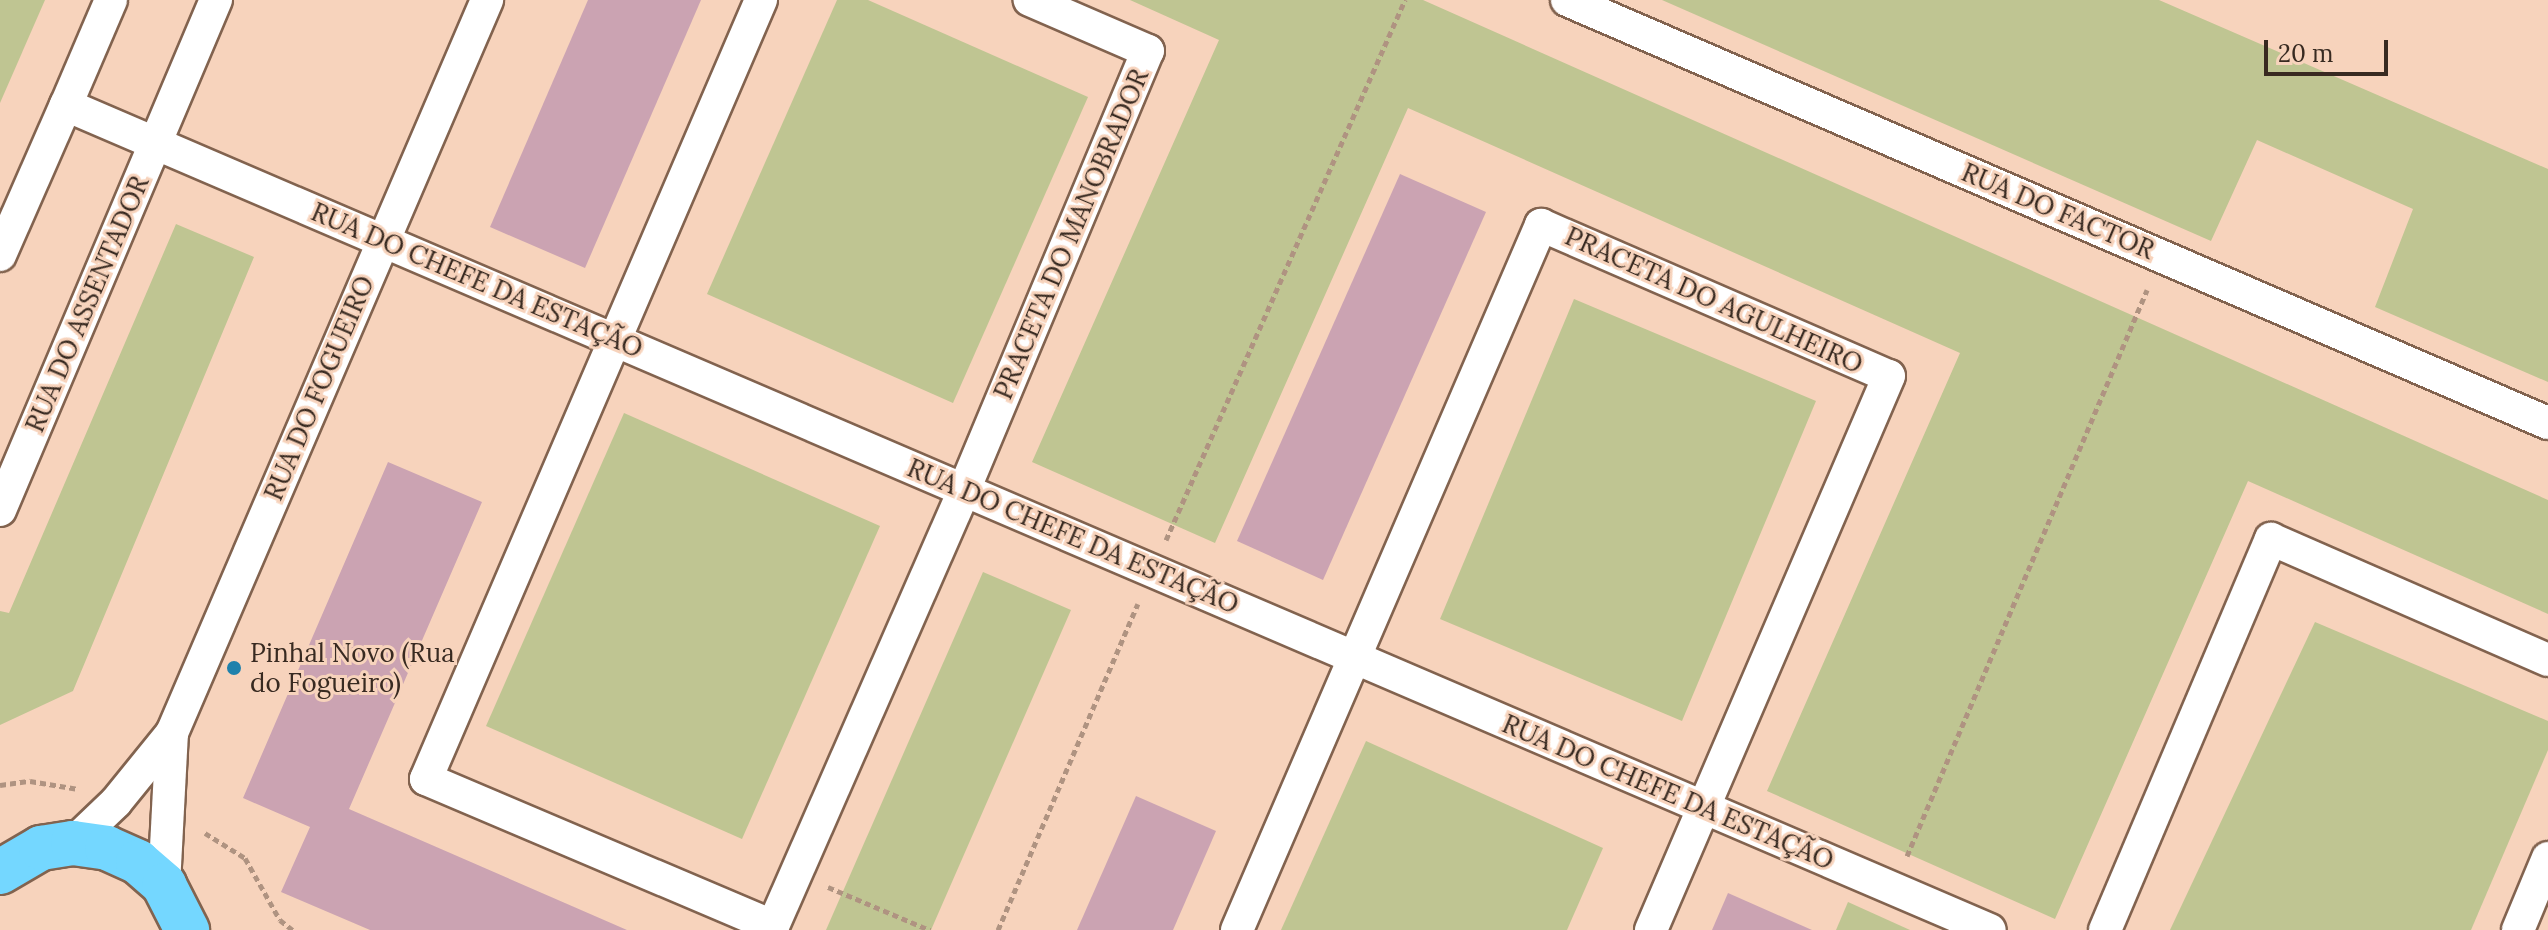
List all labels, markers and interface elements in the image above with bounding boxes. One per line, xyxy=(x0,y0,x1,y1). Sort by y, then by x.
scale bar xyxy=(2268,24,2392,74)
text: 20 m xyxy=(2278,38,2334,69)
street label: PRACETA DO MANOBRADOR xyxy=(987,64,1155,404)
street label: RUA DO FACTOR xyxy=(1957,156,2159,266)
street label: RUA DO ASSENTADOR xyxy=(19,171,155,437)
street label: RUA DO CHEFE DA ESTAÇÃO xyxy=(307,196,647,364)
street label: PRACETA DO AGULHEIRO xyxy=(1560,220,1868,380)
street label: RUA DO FOGUEIRO xyxy=(258,271,380,505)
street label: RUA DO CHEFE DA ESTAÇÃO xyxy=(903,452,1243,620)
place label: Pinhal Novo (Rua do Fogueiro) xyxy=(250,637,455,698)
marker: Pinhal Novo (Rua do Fogueiro) xyxy=(225,659,243,677)
street label: RUA DO CHEFE DA ESTAÇÃO xyxy=(1498,708,1838,876)

